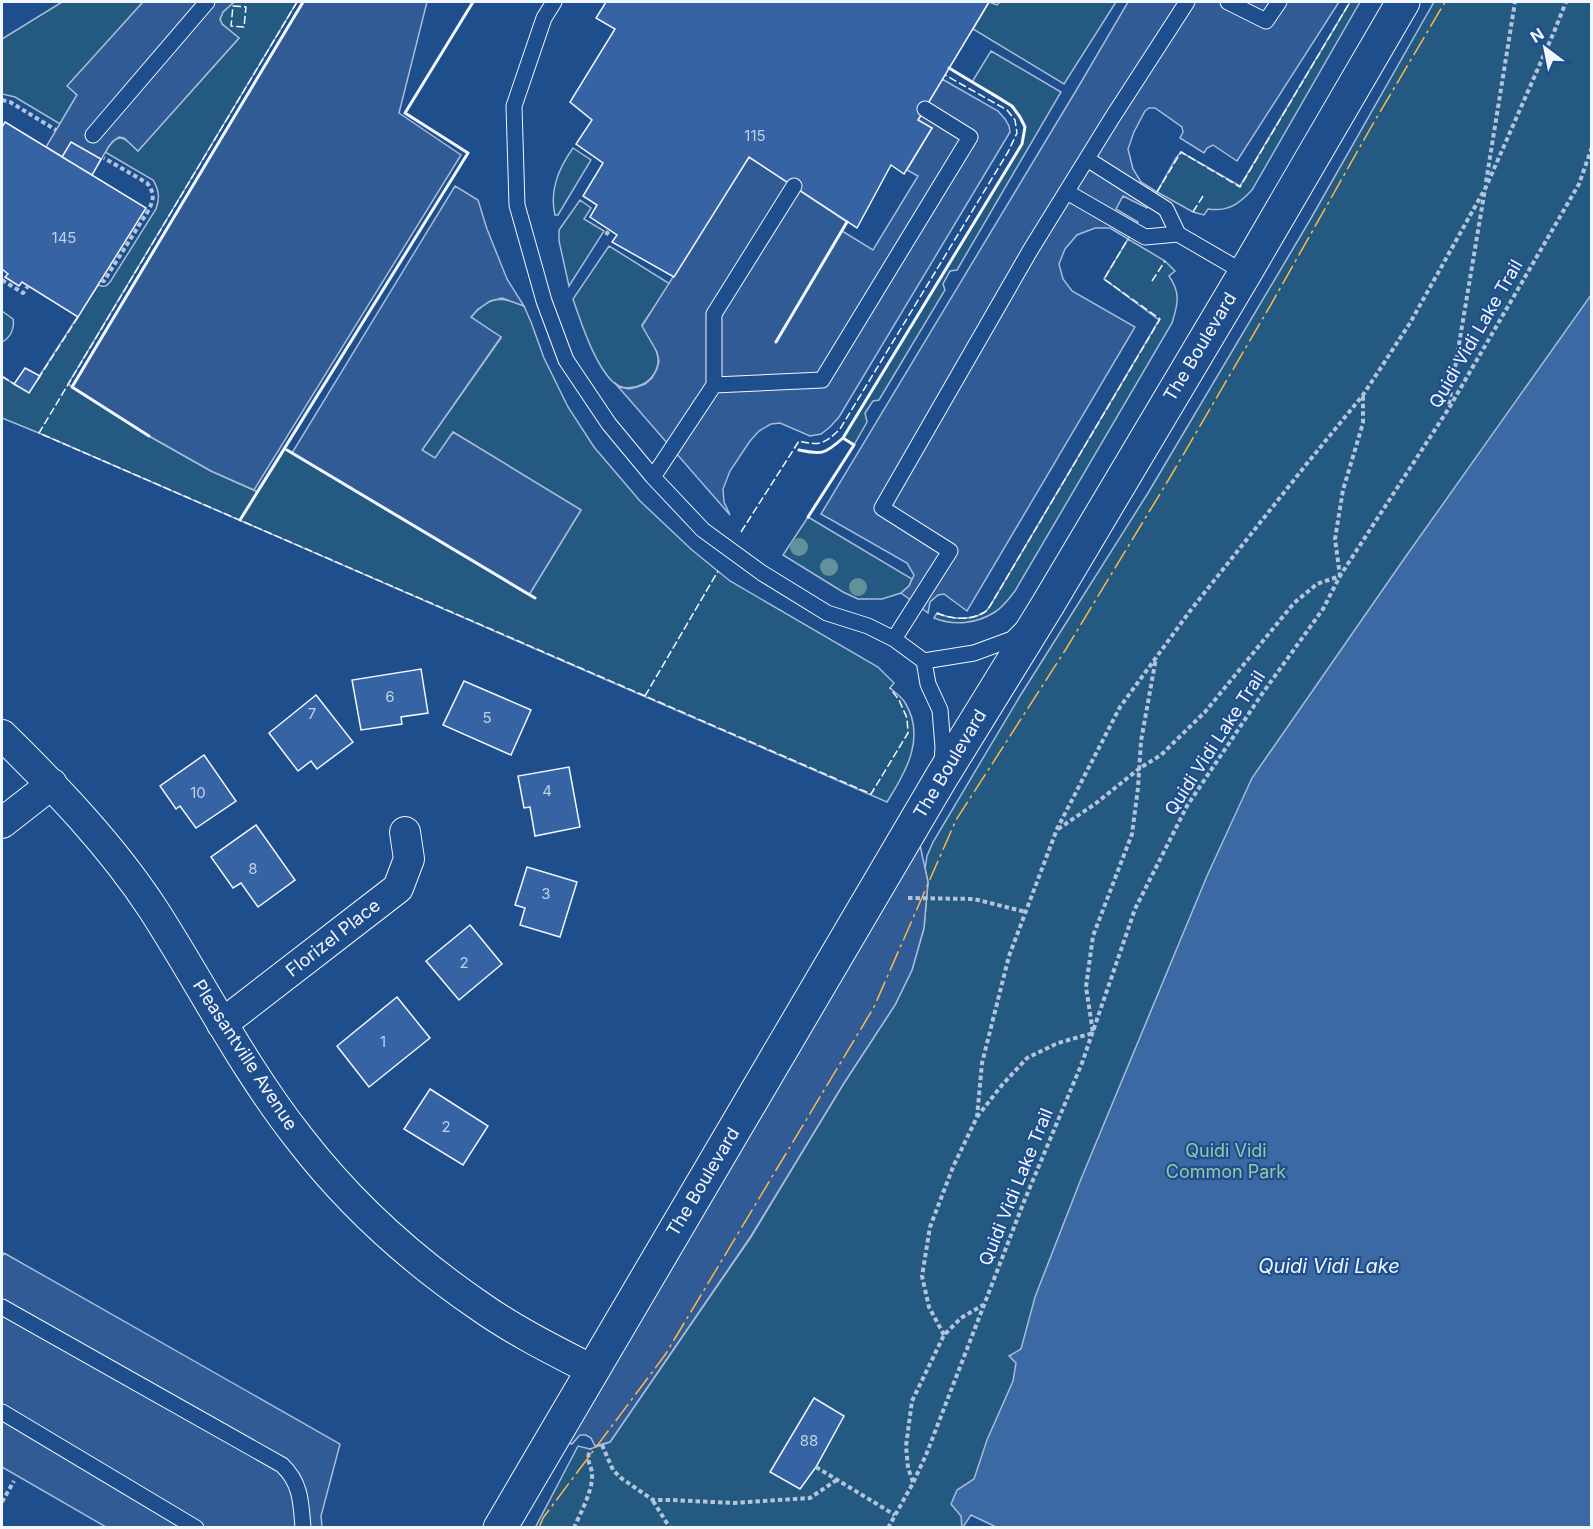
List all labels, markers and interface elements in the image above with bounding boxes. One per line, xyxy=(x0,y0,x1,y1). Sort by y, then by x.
north arrow xyxy=(1515,18,1575,78)
text: N xyxy=(1527,24,1548,47)
house number: 115 xyxy=(744,126,766,145)
house number: 145 xyxy=(52,228,76,247)
street label: Quidi Vidi Lake Trail xyxy=(1424,256,1527,412)
street label: The Boulevard xyxy=(1159,289,1240,405)
street label: Quidi Vidi Lake Trail xyxy=(1160,667,1269,819)
house number: 6 xyxy=(385,687,395,706)
house number: 7 xyxy=(308,704,316,723)
street label: The Boulevard xyxy=(909,706,990,822)
house number: 5 xyxy=(482,708,492,727)
house number: 4 xyxy=(542,781,552,800)
house number: 10 xyxy=(190,783,206,802)
house number: 8 xyxy=(248,859,258,878)
house number: 3 xyxy=(541,884,551,903)
street label: Florizel Place xyxy=(281,894,384,981)
house number: 2 xyxy=(459,953,469,972)
street label: Pleasantville Avenue xyxy=(189,976,302,1134)
house number: 1 xyxy=(380,1032,386,1051)
street label: Quidi Vidi Lake Trail xyxy=(974,1105,1057,1269)
house number: 2 xyxy=(441,1117,451,1136)
street label: The Boulevard xyxy=(662,1124,743,1240)
park label: Quidi Vidi Common Park xyxy=(1166,1140,1286,1182)
water label: Quidi Vidi Lake xyxy=(1258,1254,1400,1278)
house number: 88 xyxy=(800,1431,818,1450)

